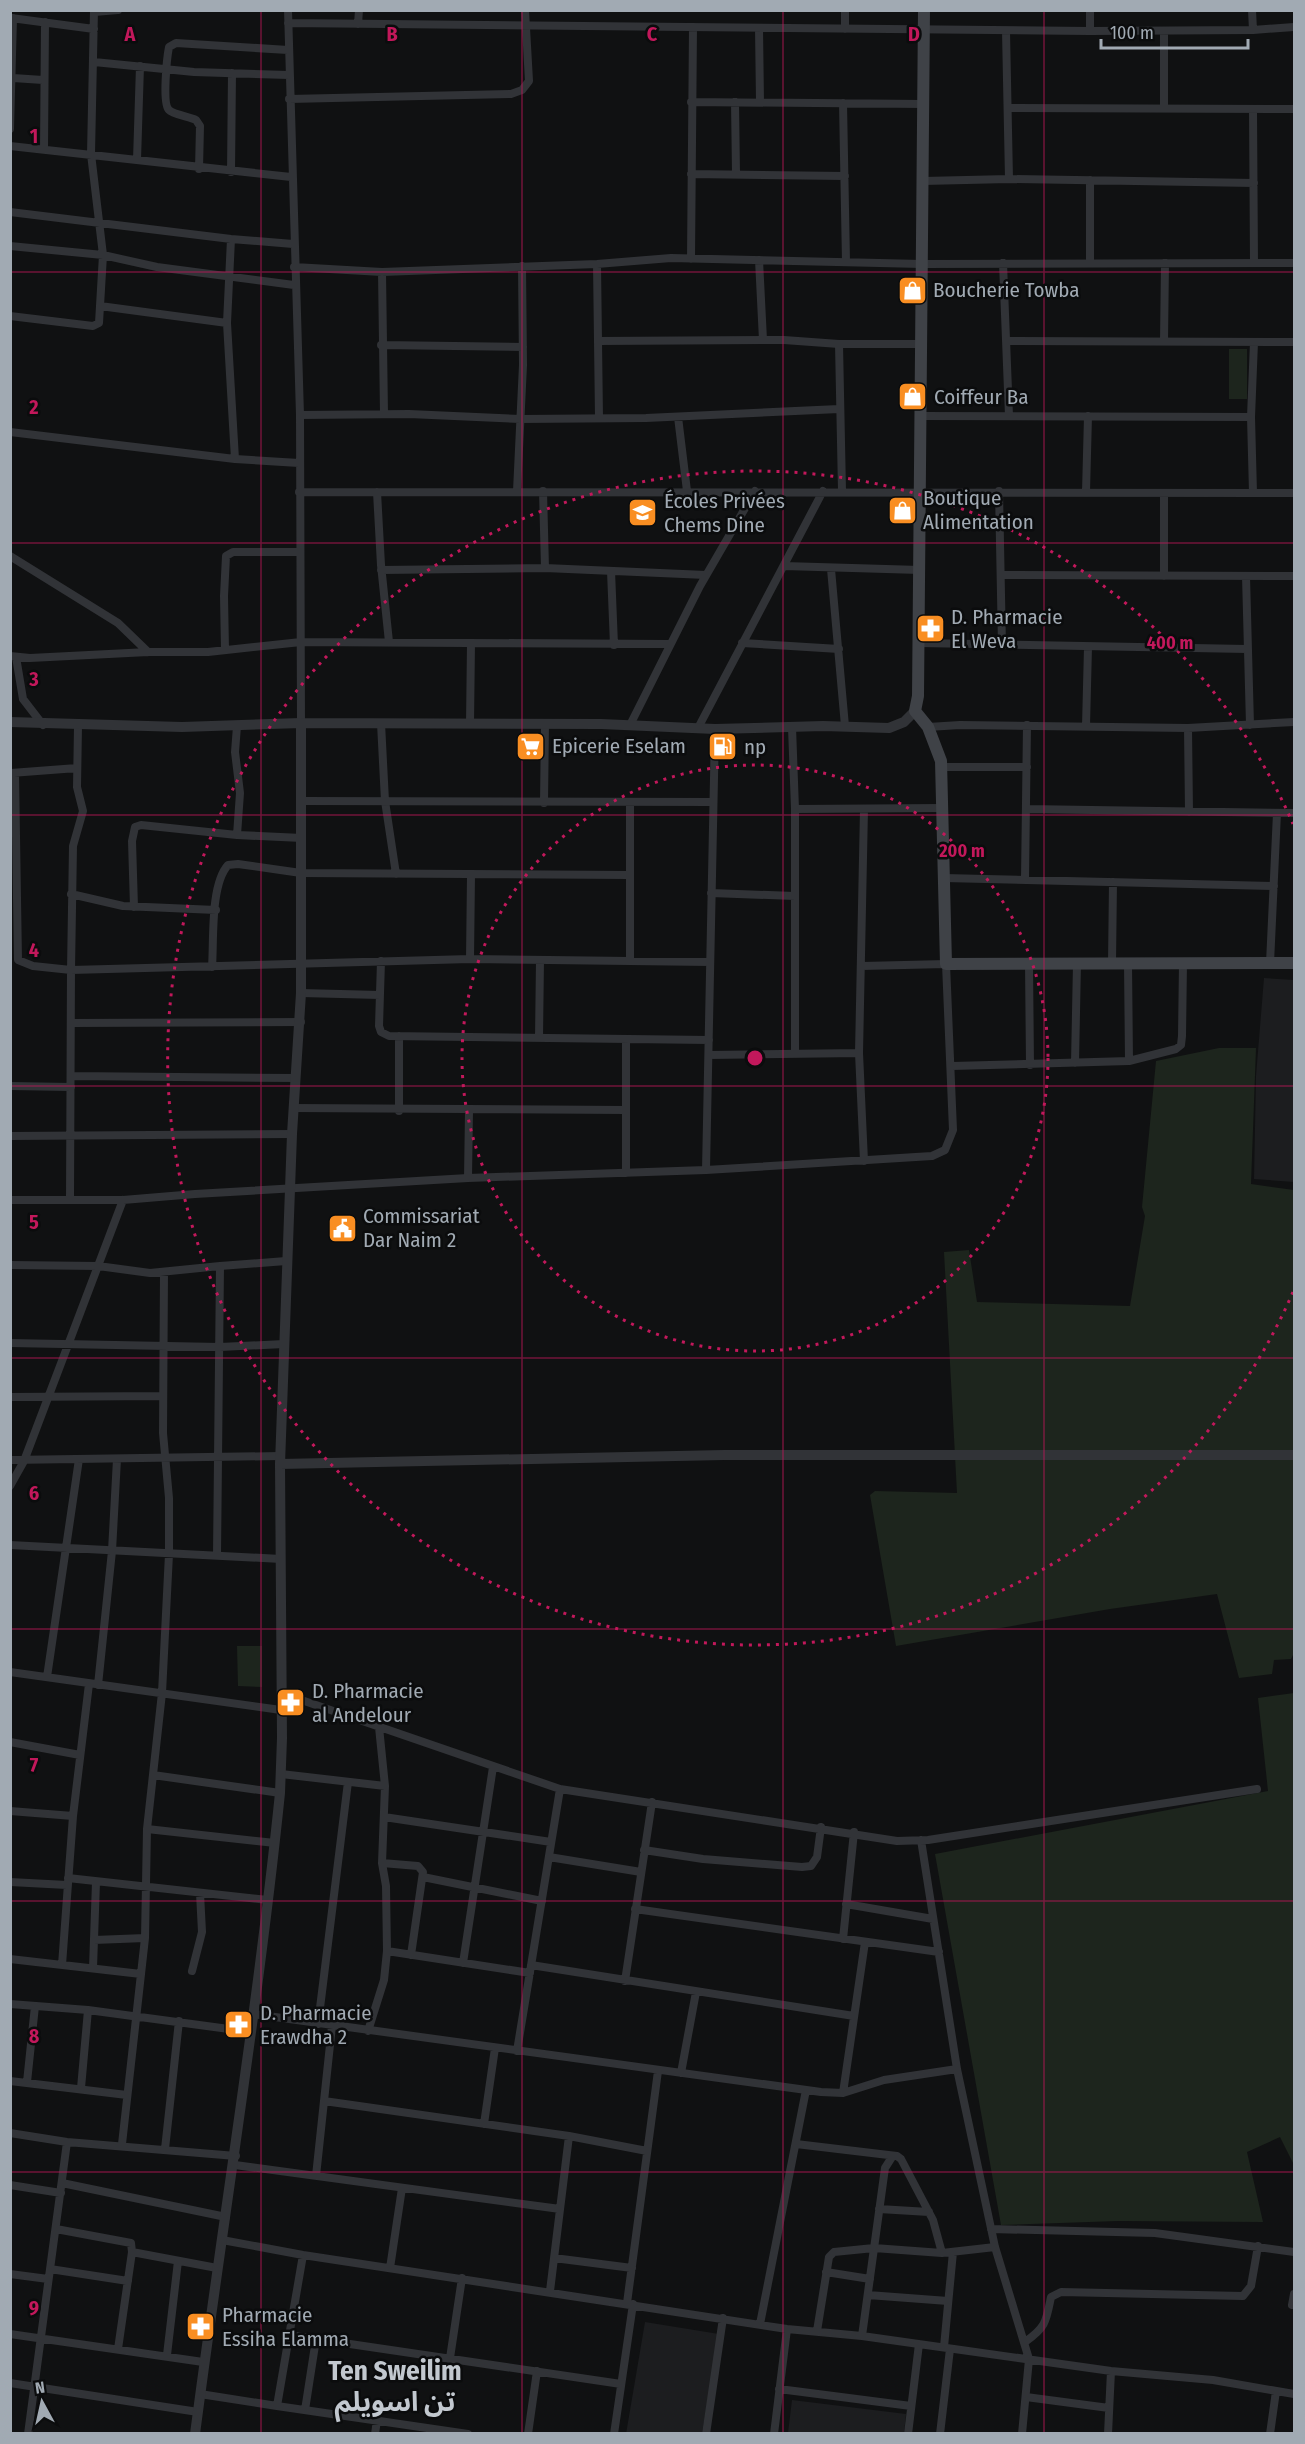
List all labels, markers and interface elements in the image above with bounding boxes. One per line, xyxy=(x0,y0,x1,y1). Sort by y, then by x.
scale bar xyxy=(1101,12,1248,50)
text: A xyxy=(124,22,137,46)
text: B xyxy=(386,22,398,46)
text: C xyxy=(647,22,658,46)
text: D xyxy=(908,22,920,46)
text: 100 m xyxy=(1110,22,1154,44)
text: 1 xyxy=(30,124,38,148)
shop icon: Boucherie Towba xyxy=(896,274,928,306)
place label: Boucherie Towba xyxy=(933,277,1080,303)
shop icon: Coiffeur Ba xyxy=(897,381,929,413)
place label: Coiffeur Ba xyxy=(934,384,1029,410)
text: 2 xyxy=(28,395,39,419)
place label: Boutique Alimentation xyxy=(923,485,1034,535)
place label: Écoles Privées Chems Dine xyxy=(664,488,785,538)
shop icon: Boutique Alimentation xyxy=(886,494,918,526)
school or university icon: Écoles Privées Chems Dine xyxy=(627,497,659,529)
place label: D. Pharmacie El Weva xyxy=(951,604,1063,654)
pharmacy icon: D. Pharmacie El Weva xyxy=(914,613,946,645)
text: 400 m xyxy=(1147,632,1193,654)
text: 3 xyxy=(28,667,39,691)
supermarket icon: Epicerie Eselam xyxy=(515,730,547,762)
fuel station icon: np xyxy=(707,731,739,763)
place label: Epicerie Eselam xyxy=(552,733,686,759)
place label: np xyxy=(744,734,766,760)
text: 200 m xyxy=(938,840,985,862)
text: 4 xyxy=(29,938,39,962)
centre of rings xyxy=(745,1048,765,1068)
place label: Commissariat Dar Naim 2 xyxy=(363,1203,480,1253)
text: 5 xyxy=(29,1210,39,1234)
public building icon: Commissariat Dar Naim 2 xyxy=(326,1212,358,1244)
text: 6 xyxy=(29,1481,39,1505)
place label: D. Pharmacie al Andelour xyxy=(312,1678,424,1728)
pharmacy icon: D. Pharmacie al Andelour xyxy=(275,1687,307,1719)
text: 7 xyxy=(30,1753,39,1777)
place label: D. Pharmacie Erawdha 2 xyxy=(260,2000,372,2050)
pharmacy icon: D. Pharmacie Erawdha 2 xyxy=(223,2009,255,2041)
text: 8 xyxy=(29,2024,40,2048)
text: 9 xyxy=(29,2296,39,2320)
place label: Pharmacie Essiha Elamma xyxy=(222,2302,349,2352)
pharmacy icon: Pharmacie Essiha Elamma xyxy=(185,2311,217,2343)
district label: Ten Sweilim تن اسويلم xyxy=(328,2355,462,2423)
north arrow xyxy=(12,2372,72,2432)
text: N xyxy=(34,2378,46,2398)

